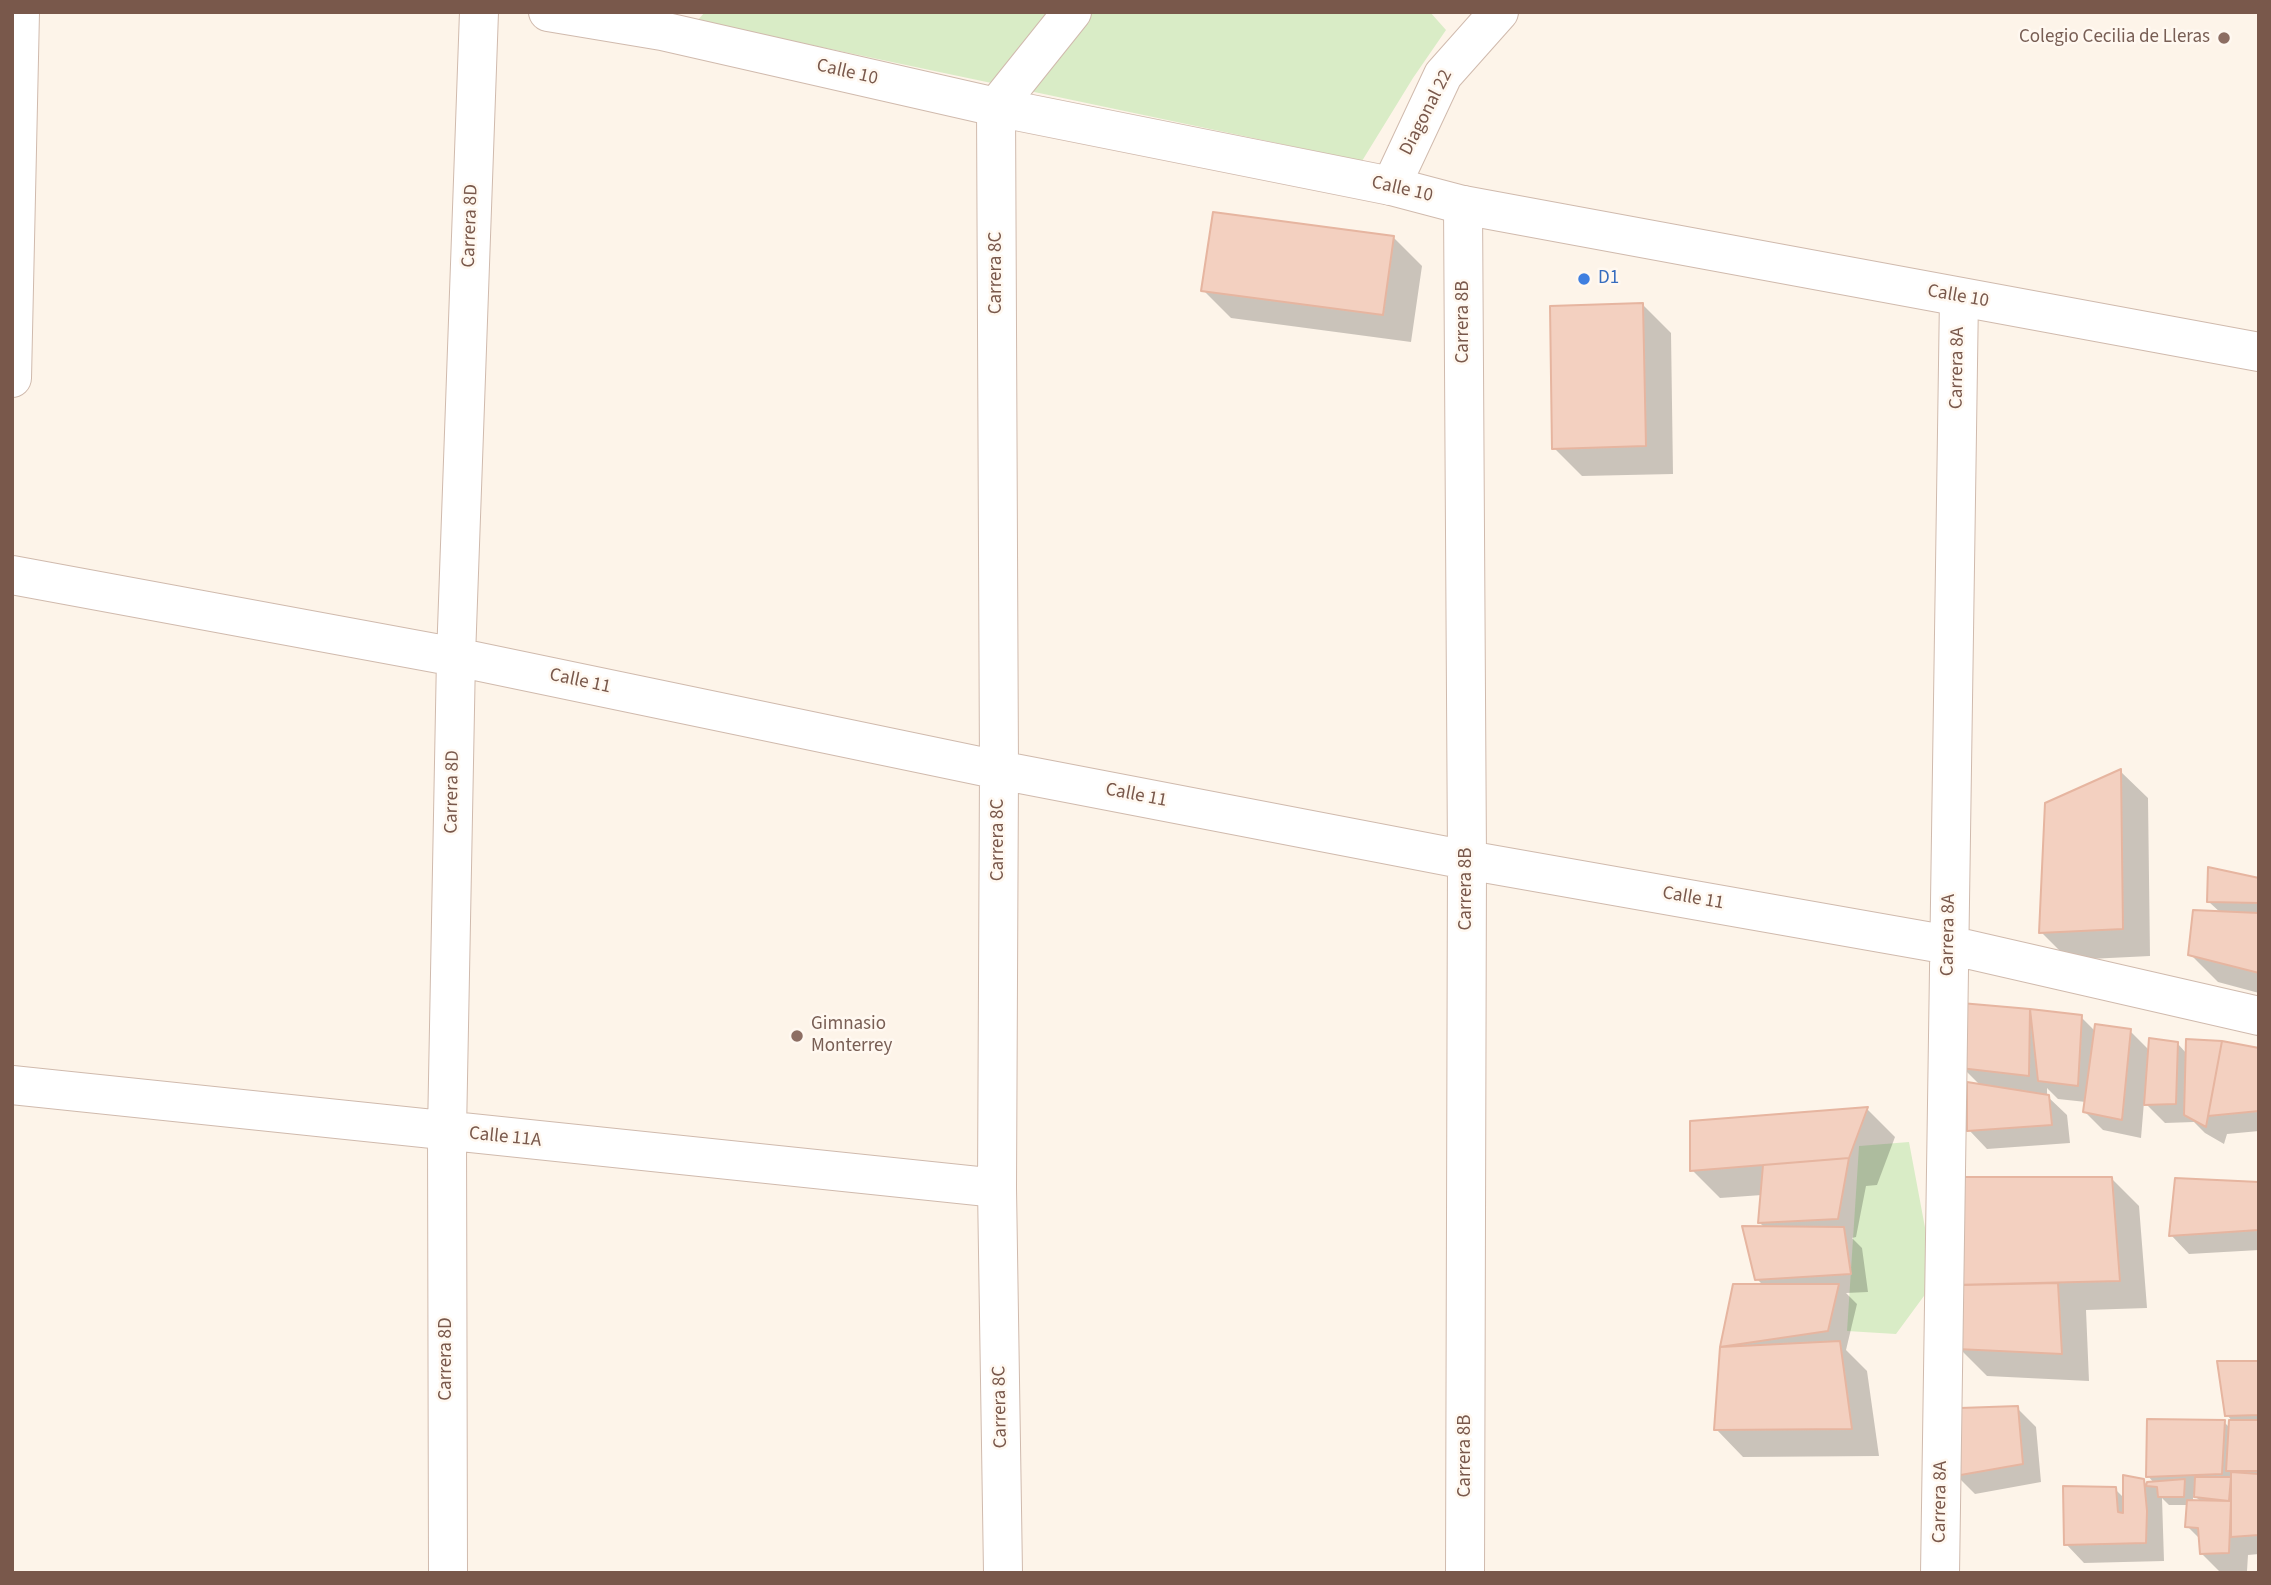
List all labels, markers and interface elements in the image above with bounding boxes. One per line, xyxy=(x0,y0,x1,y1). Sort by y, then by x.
place label: Colegio Cecilia de Lleras xyxy=(2019,27,2210,49)
marker: Colegio Cecilia de Lleras xyxy=(2216,30,2232,46)
street label: Calle 10 xyxy=(814,55,880,91)
street label: Diagonal 22 xyxy=(1396,66,1458,160)
street label: Calle 10 xyxy=(1369,172,1435,208)
street label: Carrera 8D xyxy=(458,184,484,268)
street label: Carrera 8C xyxy=(986,232,1008,314)
place label: D1 xyxy=(1598,268,1619,290)
marker: D1 xyxy=(1576,271,1592,287)
street label: Calle 10 xyxy=(1925,280,1991,314)
street label: Carrera 8B xyxy=(1453,281,1475,363)
street label: Carrera 8A xyxy=(1946,327,1970,409)
street label: Calle 11 xyxy=(547,664,613,700)
street label: Carrera 8D xyxy=(441,750,465,834)
street label: Calle 11 xyxy=(1103,779,1169,813)
street label: Carrera 8C xyxy=(988,799,1010,881)
street label: Carrera 8B xyxy=(1456,848,1478,930)
street label: Calle 11 xyxy=(1660,882,1726,916)
street label: Carrera 8A xyxy=(1937,894,1961,976)
place label: Gimnasio Monterrey xyxy=(811,1014,892,1058)
marker: Gimnasio Monterrey xyxy=(789,1028,805,1044)
street label: Calle 11A xyxy=(468,1123,542,1153)
street label: Carrera 8D xyxy=(436,1317,458,1401)
street label: Carrera 8C xyxy=(989,1365,1013,1449)
street label: Carrera 8B xyxy=(1455,1415,1477,1497)
street label: Carrera 8A xyxy=(1929,1461,1953,1543)

